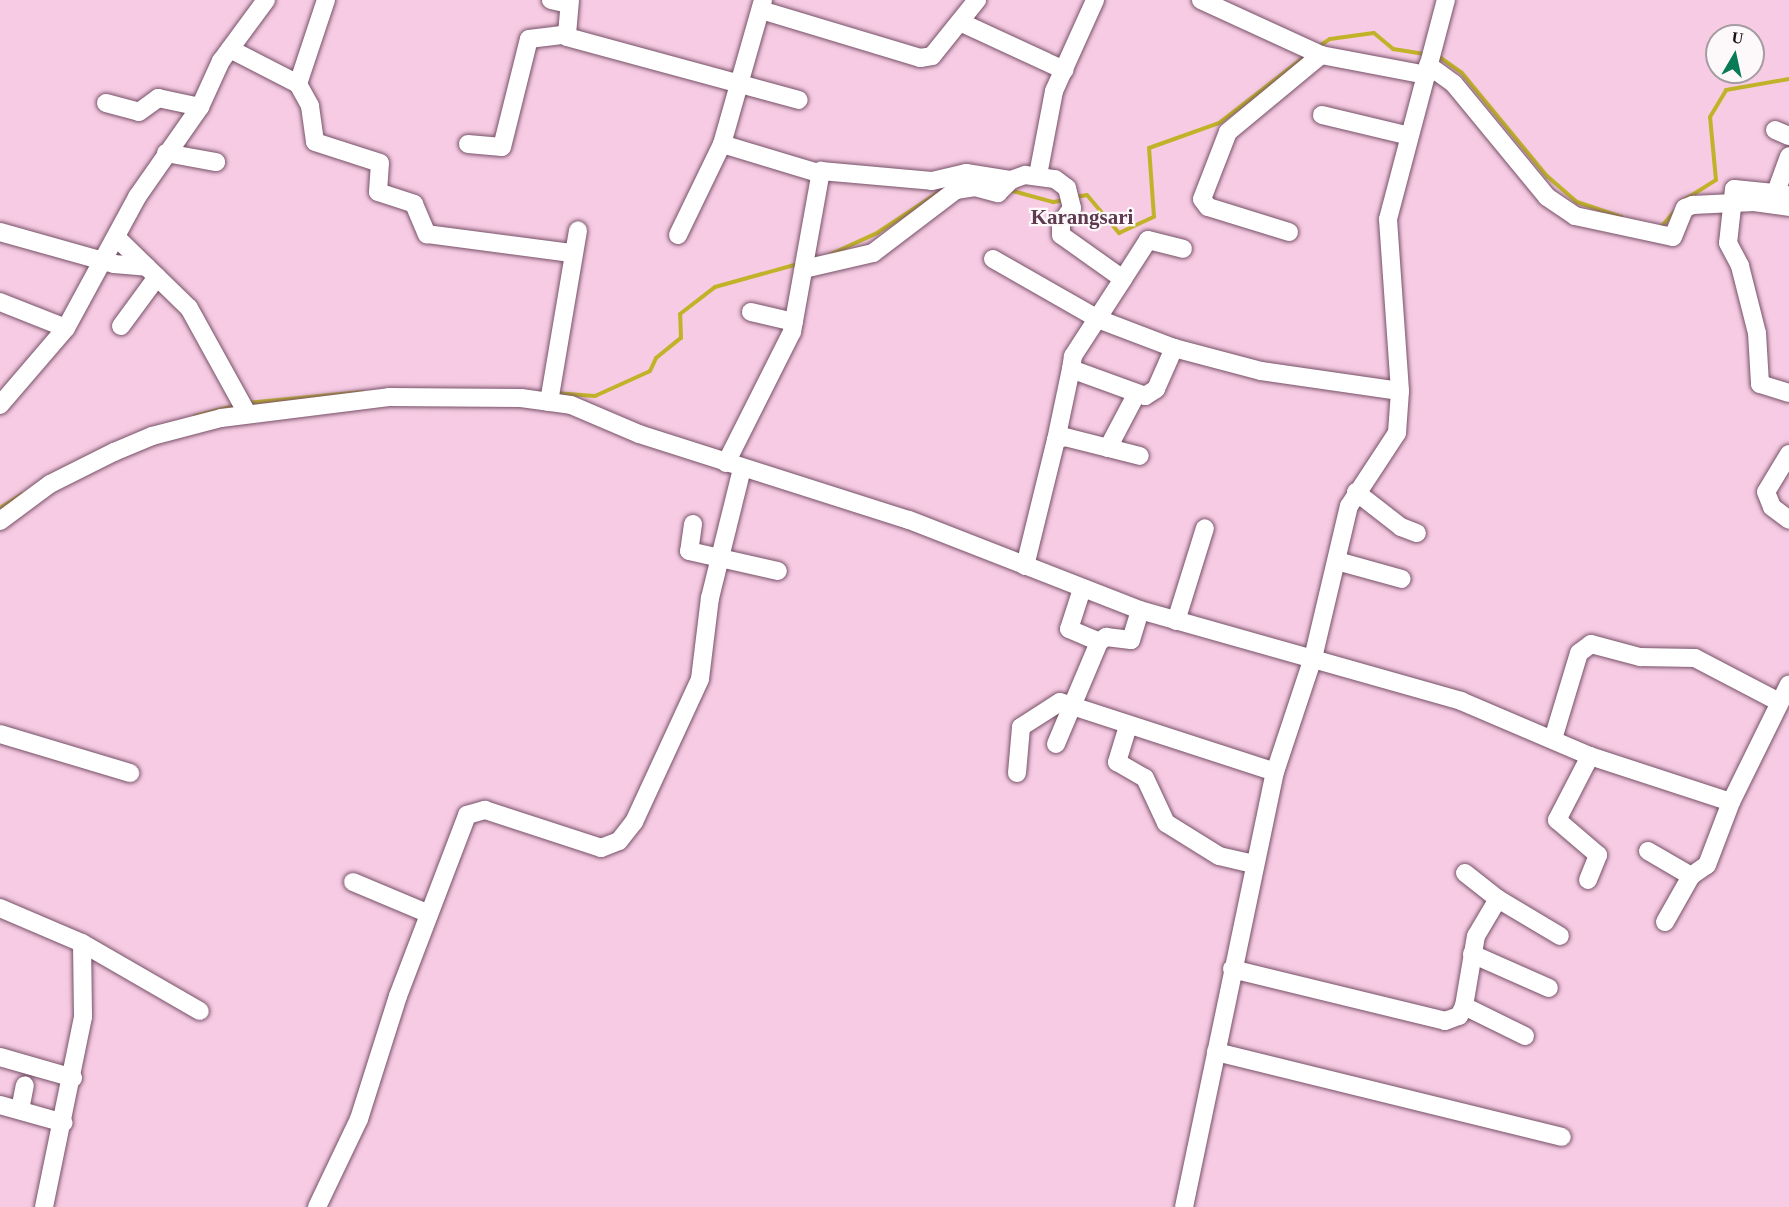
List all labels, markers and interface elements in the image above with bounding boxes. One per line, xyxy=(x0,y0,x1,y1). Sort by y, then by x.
north arrow xyxy=(1705,24,1765,84)
text: U xyxy=(1731,28,1745,47)
district label: Karangsari xyxy=(1031,204,1133,230)

